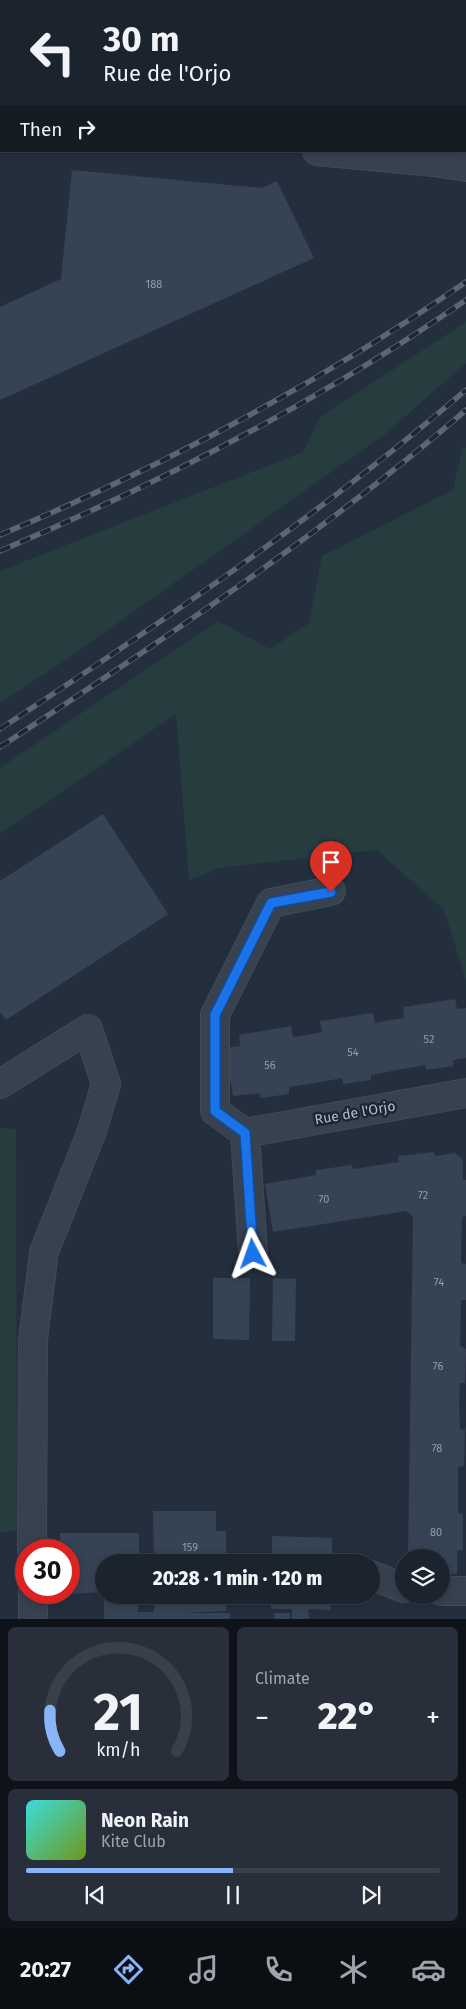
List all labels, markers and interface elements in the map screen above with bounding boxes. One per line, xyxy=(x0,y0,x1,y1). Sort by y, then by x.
text: 30 m xyxy=(103,18,180,60)
icon: left xyxy=(20,20,85,85)
text: Rue de l'Orjo xyxy=(103,60,231,87)
icon: right xyxy=(72,115,100,143)
text: Then xyxy=(20,118,62,141)
house number: 188 xyxy=(146,278,162,291)
pin xyxy=(310,841,352,892)
icon: arrive xyxy=(317,848,345,876)
house number: 52 xyxy=(424,1033,434,1046)
house number: 54 xyxy=(347,1046,359,1059)
house number: 56 xyxy=(264,1059,276,1072)
street label: Rue de l'Orjo xyxy=(313,1098,397,1128)
house number: 72 xyxy=(418,1189,428,1202)
house number: 70 xyxy=(319,1193,329,1206)
position arrow xyxy=(226,1227,278,1279)
house number: 74 xyxy=(434,1276,444,1289)
house number: 76 xyxy=(433,1360,443,1373)
house number: 78 xyxy=(432,1442,442,1455)
house number: 80 xyxy=(430,1526,442,1539)
speed limit sign: 30 xyxy=(15,1539,80,1604)
house number: 159 xyxy=(182,1541,198,1554)
map controls xyxy=(395,1549,450,1604)
button: layers xyxy=(395,1549,450,1604)
text: 20:28 · 1 min · 120 m xyxy=(153,1567,322,1590)
text: Climate xyxy=(255,1669,310,1688)
text: 21 xyxy=(94,1681,143,1744)
text: 22° xyxy=(318,1693,377,1739)
text: − xyxy=(255,1701,269,1734)
text: + xyxy=(426,1701,440,1734)
text: km/h xyxy=(96,1739,141,1761)
text: Neon Rain xyxy=(101,1809,189,1832)
text: Kite Club xyxy=(101,1832,166,1851)
icon: previous xyxy=(81,1881,109,1909)
icon: pause xyxy=(219,1881,247,1909)
icon: next xyxy=(357,1881,385,1909)
icon: directions xyxy=(111,1952,146,1987)
icon: music xyxy=(186,1952,221,1987)
icon: phone xyxy=(261,1952,296,1987)
icon: climate xyxy=(336,1952,371,1987)
icon: car xyxy=(411,1952,446,1987)
text: 20:27 xyxy=(20,1956,71,1983)

